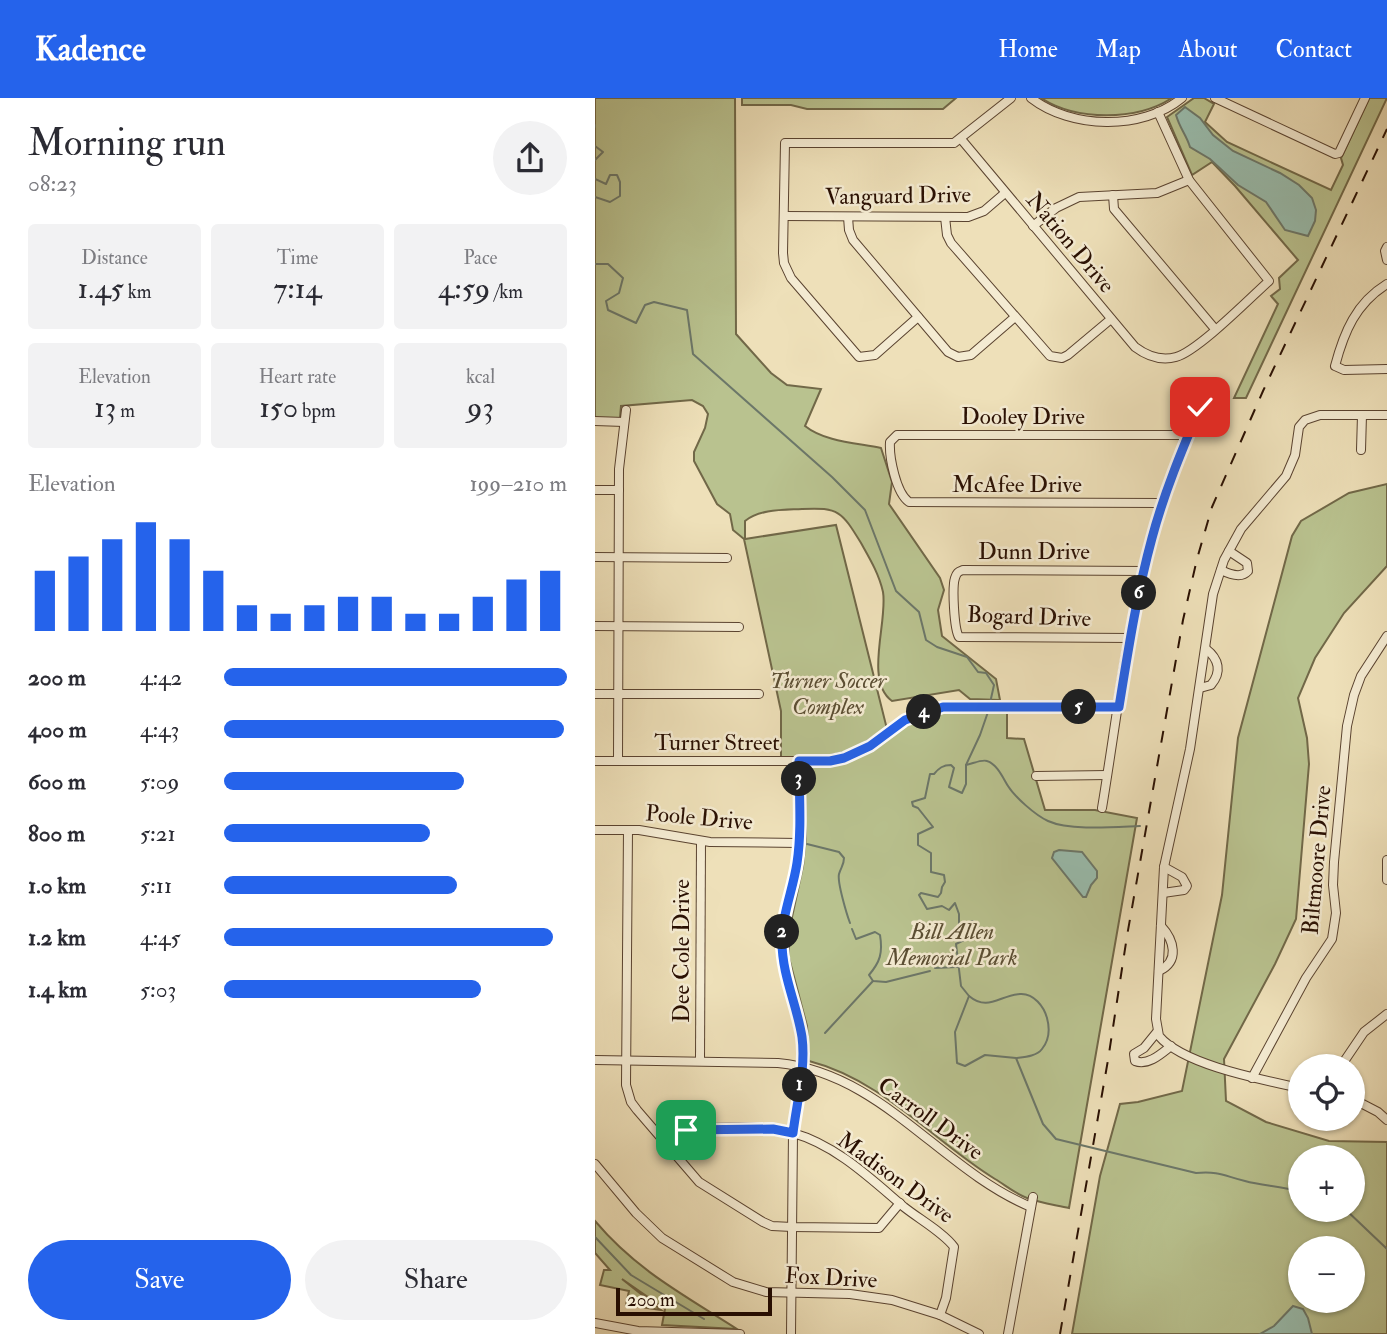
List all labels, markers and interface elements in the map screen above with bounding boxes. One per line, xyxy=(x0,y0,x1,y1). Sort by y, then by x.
text: Kadence xyxy=(35,29,146,70)
text: Home xyxy=(998,34,1058,65)
text: Map xyxy=(1096,34,1141,65)
text: About xyxy=(1179,34,1238,65)
text: Contact xyxy=(1276,34,1352,65)
text: Morning run xyxy=(28,119,226,167)
button: share xyxy=(493,121,567,195)
text: 08:23 xyxy=(28,169,77,198)
street label: Vanguard Drive xyxy=(825,180,972,211)
street label: Nation Drive xyxy=(1020,186,1122,299)
text: Distance xyxy=(81,246,148,270)
text: Time xyxy=(277,246,318,270)
text: Pace xyxy=(463,246,498,270)
text: 1.45 xyxy=(77,270,124,307)
text: 7:14 xyxy=(273,270,322,307)
text: 4:59 xyxy=(438,270,490,307)
text: km xyxy=(124,280,152,304)
text: /km xyxy=(490,280,523,304)
text: Elevation xyxy=(78,365,151,389)
text: Heart rate xyxy=(259,365,336,389)
text: kcal xyxy=(466,365,495,389)
pin xyxy=(1170,377,1230,437)
icon: check xyxy=(1181,388,1219,426)
text: 13 xyxy=(94,389,116,426)
text: 150 xyxy=(259,389,298,426)
text: 93 xyxy=(467,389,494,426)
text: m xyxy=(116,399,135,423)
text: bpm xyxy=(298,399,336,423)
street label: Dooley Drive xyxy=(961,402,1085,431)
text: Elevation xyxy=(28,469,116,498)
text: 199–210 m xyxy=(469,469,567,498)
street label: McAfee Drive xyxy=(952,470,1082,499)
street label: Dunn Drive xyxy=(978,537,1090,566)
pin: 6 xyxy=(1121,575,1157,610)
text: 6 xyxy=(1134,580,1143,604)
street label: Bogard Drive xyxy=(966,600,1092,633)
text: 200 m xyxy=(28,663,86,692)
text: 4:42 xyxy=(140,663,182,692)
park label: Turner Soccer Complex xyxy=(770,666,887,721)
pin: 5 xyxy=(1061,690,1097,724)
pin: 4 xyxy=(907,694,941,730)
text: 5 xyxy=(1074,694,1083,718)
text: 4 xyxy=(918,699,929,723)
text: 400 m xyxy=(28,715,87,744)
text: 4:43 xyxy=(140,715,179,744)
street label: Turner Street xyxy=(654,728,780,757)
pin: 3 xyxy=(781,762,817,796)
text: 3 xyxy=(795,766,802,790)
text: 600 m xyxy=(28,767,86,796)
text: 5:09 xyxy=(140,767,179,796)
street label: Biltmoore Drive xyxy=(1296,784,1338,936)
street label: Poole Drive xyxy=(644,798,754,837)
text: 800 m xyxy=(28,819,85,848)
text: 5:21 xyxy=(140,819,176,848)
text: 1.0 km xyxy=(28,871,86,900)
text: 5:11 xyxy=(140,871,172,900)
street label: Dee Cole Drive xyxy=(667,879,696,1023)
pin: 2 xyxy=(765,914,799,950)
park label: Bill Allen Memorial Park xyxy=(884,917,1018,972)
text: 2 xyxy=(777,919,786,943)
text: 1.2 km xyxy=(28,923,86,952)
text: 4:45 xyxy=(140,923,181,952)
text: 1.4 km xyxy=(28,975,87,1004)
text: 5:03 xyxy=(140,975,176,1004)
map controls xyxy=(1288,1054,1365,1313)
button: locate xyxy=(1288,1054,1365,1131)
pin: 1 xyxy=(783,1068,817,1102)
street label: Carroll Drive xyxy=(872,1070,990,1167)
text: 1 xyxy=(796,1072,803,1096)
pin xyxy=(656,1100,716,1160)
icon: arrive xyxy=(667,1111,705,1149)
street label: Madison Drive xyxy=(832,1125,960,1230)
button: + xyxy=(1288,1145,1365,1222)
button: − xyxy=(1288,1236,1365,1313)
button: Save xyxy=(28,1240,291,1320)
button: Share xyxy=(305,1240,567,1320)
street label: Fox Drive xyxy=(784,1261,878,1294)
scale bar xyxy=(616,1285,772,1317)
text: 200 m xyxy=(627,1288,675,1312)

